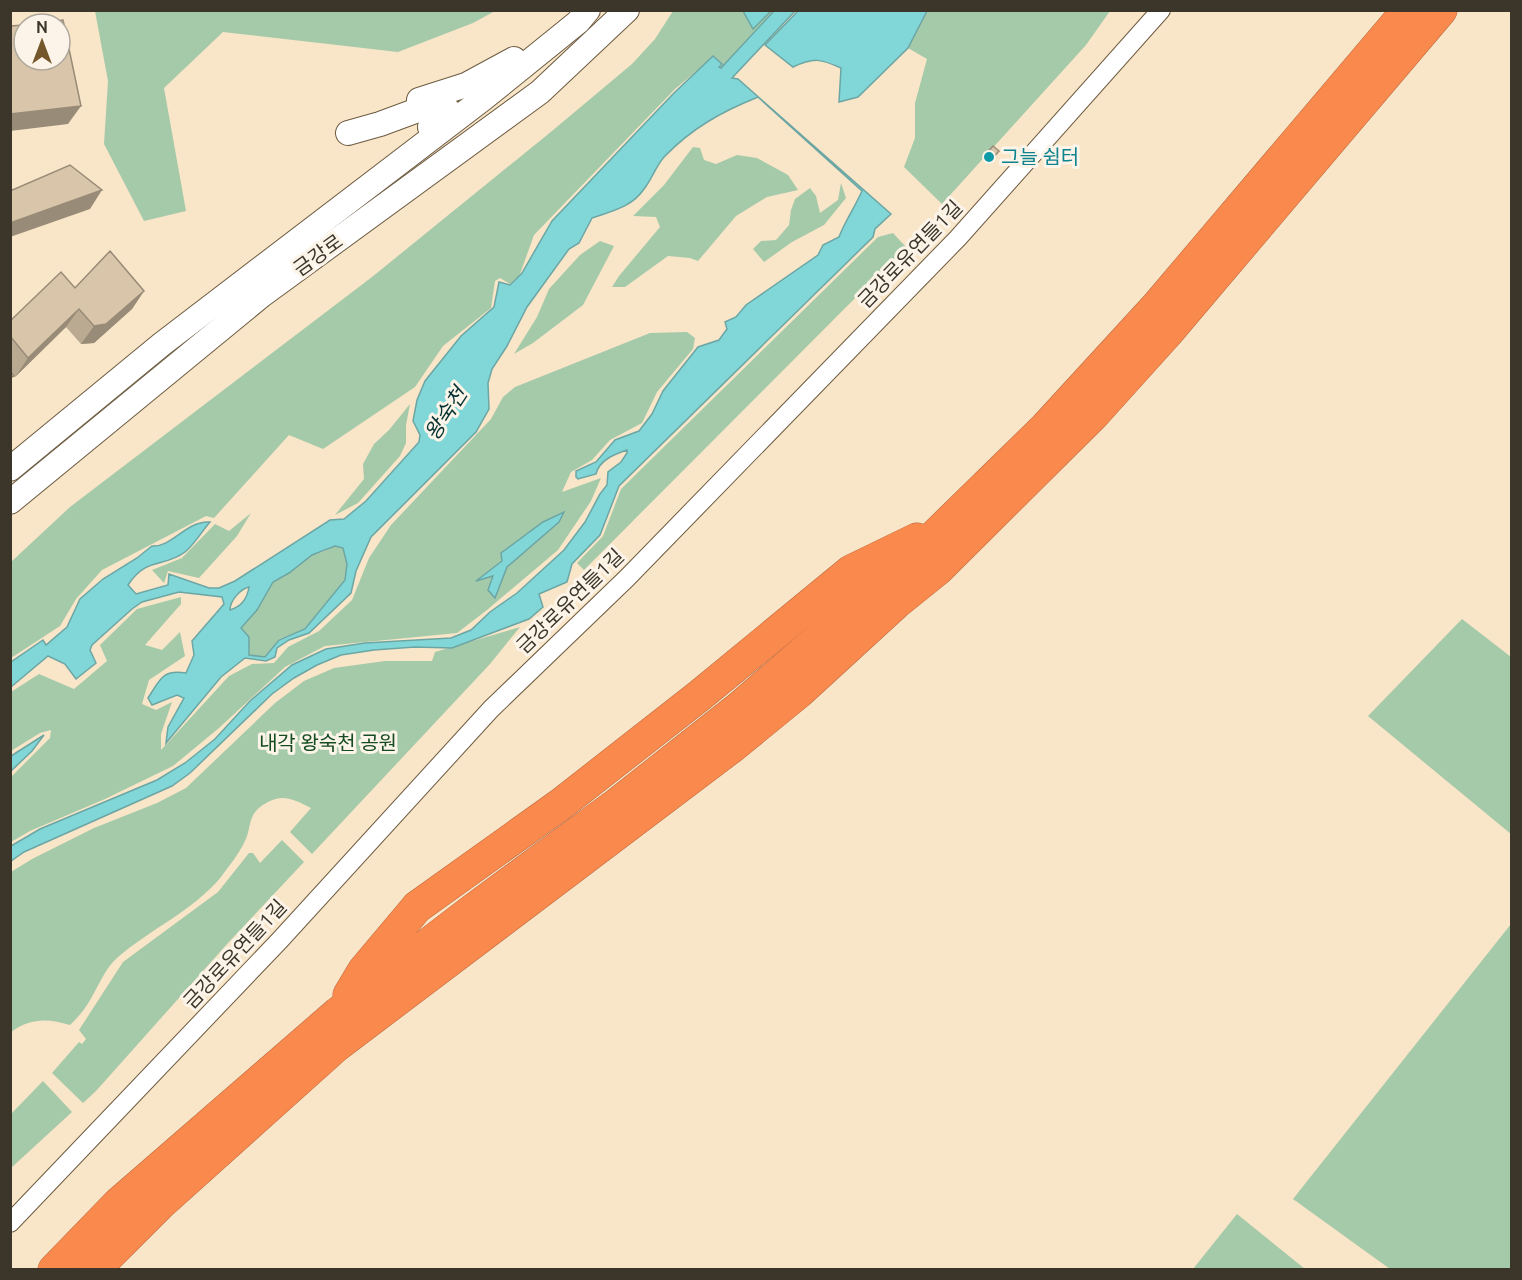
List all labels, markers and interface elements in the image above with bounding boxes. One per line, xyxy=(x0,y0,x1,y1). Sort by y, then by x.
north arrow xyxy=(12,12,72,72)
text: N xyxy=(36,18,48,36)
place label: 그늘 쉼터 xyxy=(1001,145,1079,168)
marker: 그늘 쉼터 xyxy=(982,150,996,164)
street label: 금강로유연들1길 xyxy=(853,195,967,312)
street label: 금강로 xyxy=(289,229,347,280)
water label: 왕숙천 xyxy=(419,380,472,444)
street label: 금강로유연들1길 xyxy=(511,544,628,658)
park label: 내각 왕숙천 공원 xyxy=(259,731,397,754)
street label: 금강로유연들1길 xyxy=(178,895,291,1013)

